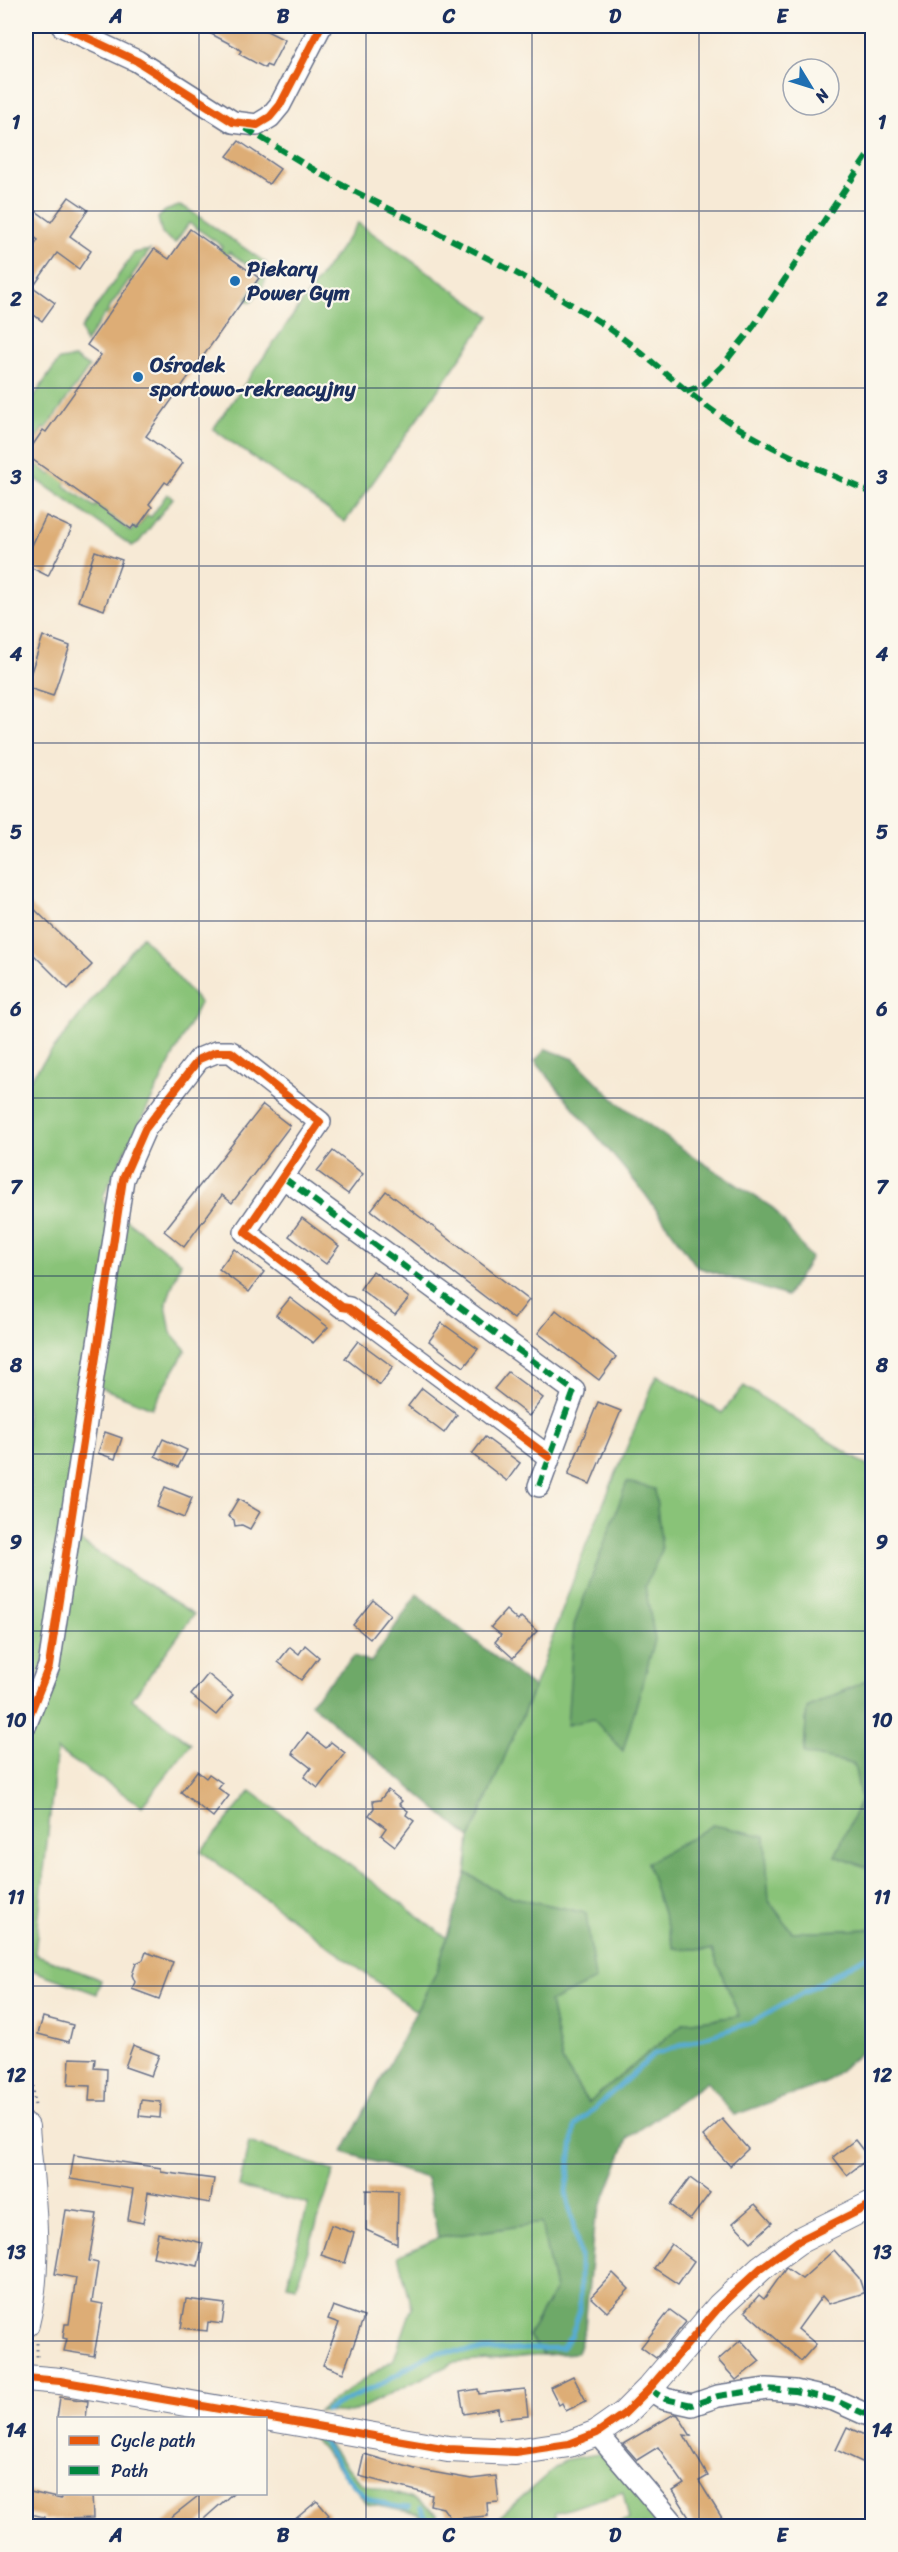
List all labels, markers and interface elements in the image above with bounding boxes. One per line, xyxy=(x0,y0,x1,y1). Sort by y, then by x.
text: A xyxy=(108,0,123,34)
text: B xyxy=(277,0,290,34)
text: C xyxy=(442,0,456,34)
text: D xyxy=(609,0,622,34)
text: E xyxy=(776,0,789,34)
north arrow xyxy=(781,57,841,117)
text: N xyxy=(807,82,838,110)
text: 1 xyxy=(12,105,21,140)
text: 1 xyxy=(878,105,887,140)
place label: Piekary Power Gym xyxy=(247,250,351,312)
marker: Piekary Power Gym xyxy=(228,274,242,288)
text: 2 xyxy=(9,282,22,317)
text: 2 xyxy=(875,282,888,317)
place label: Ośrodek sportowo-rekreacyjny xyxy=(149,346,357,408)
marker: Ośrodek sportowo-rekreacyjny xyxy=(131,370,145,384)
text: 3 xyxy=(10,460,22,495)
text: 3 xyxy=(876,460,888,495)
text: 4 xyxy=(9,637,23,672)
text: 4 xyxy=(875,637,889,672)
text: 5 xyxy=(10,815,22,850)
text: 5 xyxy=(876,815,888,850)
text: 6 xyxy=(9,992,22,1027)
text: 6 xyxy=(875,992,888,1027)
text: 7 xyxy=(10,1170,23,1205)
text: 7 xyxy=(876,1170,889,1205)
text: 8 xyxy=(9,1348,23,1383)
text: 8 xyxy=(875,1348,889,1383)
text: 9 xyxy=(10,1525,22,1560)
text: 9 xyxy=(876,1525,888,1560)
text: 10 xyxy=(5,1703,27,1738)
text: 10 xyxy=(871,1703,893,1738)
text: 11 xyxy=(7,1880,25,1915)
text: 11 xyxy=(873,1880,891,1915)
text: 12 xyxy=(6,2058,27,2093)
text: 12 xyxy=(872,2058,893,2093)
text: 13 xyxy=(6,2235,26,2270)
text: 13 xyxy=(872,2235,892,2270)
text: 14 xyxy=(5,2413,27,2448)
text: 14 xyxy=(871,2413,893,2448)
legend xyxy=(57,2417,267,2495)
text: Cycle path xyxy=(111,2425,195,2457)
text: Path xyxy=(111,2455,148,2487)
text: A xyxy=(108,2518,123,2552)
text: B xyxy=(277,2518,290,2552)
text: C xyxy=(442,2518,456,2552)
text: D xyxy=(609,2518,622,2552)
text: E xyxy=(776,2518,789,2552)

